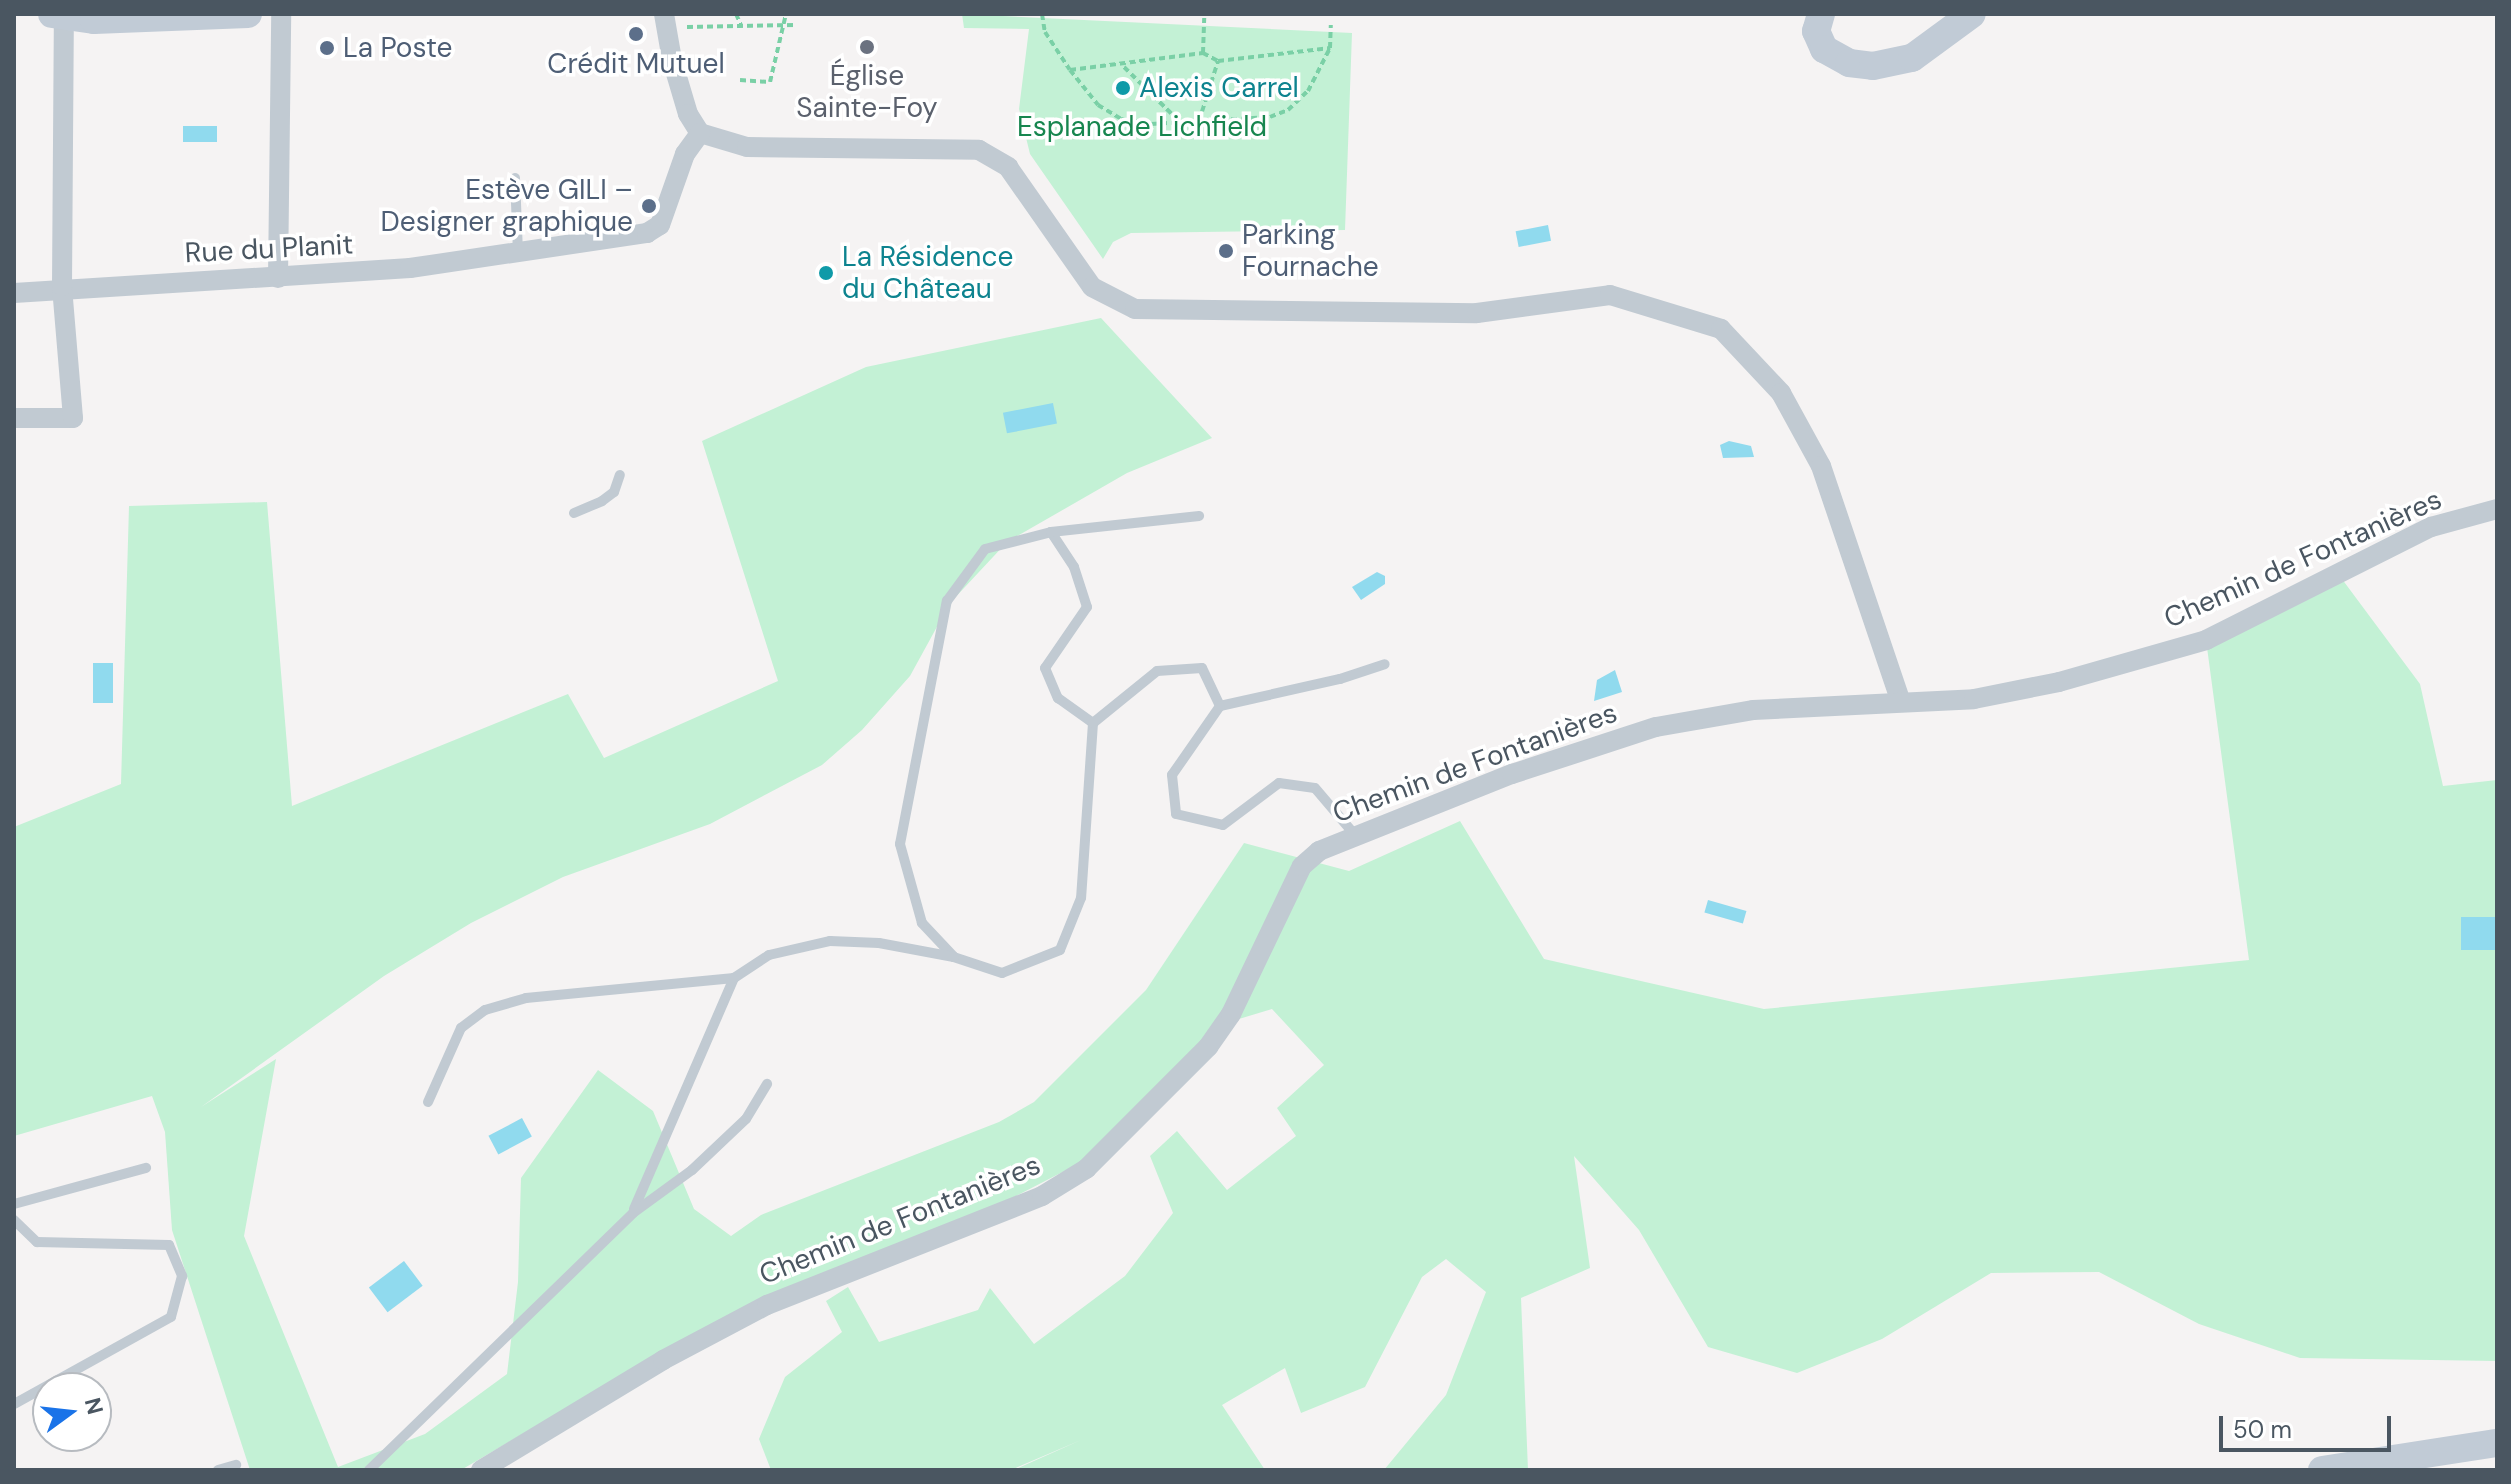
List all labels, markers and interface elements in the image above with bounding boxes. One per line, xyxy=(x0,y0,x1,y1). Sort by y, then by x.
marker: Crédit Mutuel xyxy=(627,25,645,43)
place label: La Poste xyxy=(343,31,452,65)
marker: Église Sainte-Foy xyxy=(858,38,876,56)
marker: La Poste xyxy=(318,39,336,57)
place label: Crédit Mutuel xyxy=(547,47,725,81)
place label: Église Sainte-Foy xyxy=(796,59,938,125)
place label: Alexis Carrel xyxy=(1139,71,1299,105)
marker: Alexis Carrel xyxy=(1114,79,1132,97)
park label: Esplanade Lichfield xyxy=(1017,110,1267,144)
place label: Estève GILI – Designer graphique xyxy=(381,173,633,239)
marker: Estève GILI – Designer graphique xyxy=(640,197,658,215)
place label: Parking Fournache xyxy=(1242,218,1379,284)
street label: Rue du Planit xyxy=(184,228,354,270)
place label: La Résidence du Château xyxy=(842,240,1013,306)
marker: Parking Fournache xyxy=(1217,242,1235,260)
marker: La Résidence du Château xyxy=(817,264,835,282)
street label: Chemin de Fontanières xyxy=(2159,483,2447,635)
street label: Chemin de Fontanières xyxy=(1328,696,1622,830)
street label: Chemin de Fontanières xyxy=(755,1148,1045,1292)
north arrow xyxy=(32,1372,112,1452)
text: N xyxy=(78,1395,110,1418)
scale bar xyxy=(2223,1400,2395,1450)
text: 50 m xyxy=(2233,1414,2292,1445)

